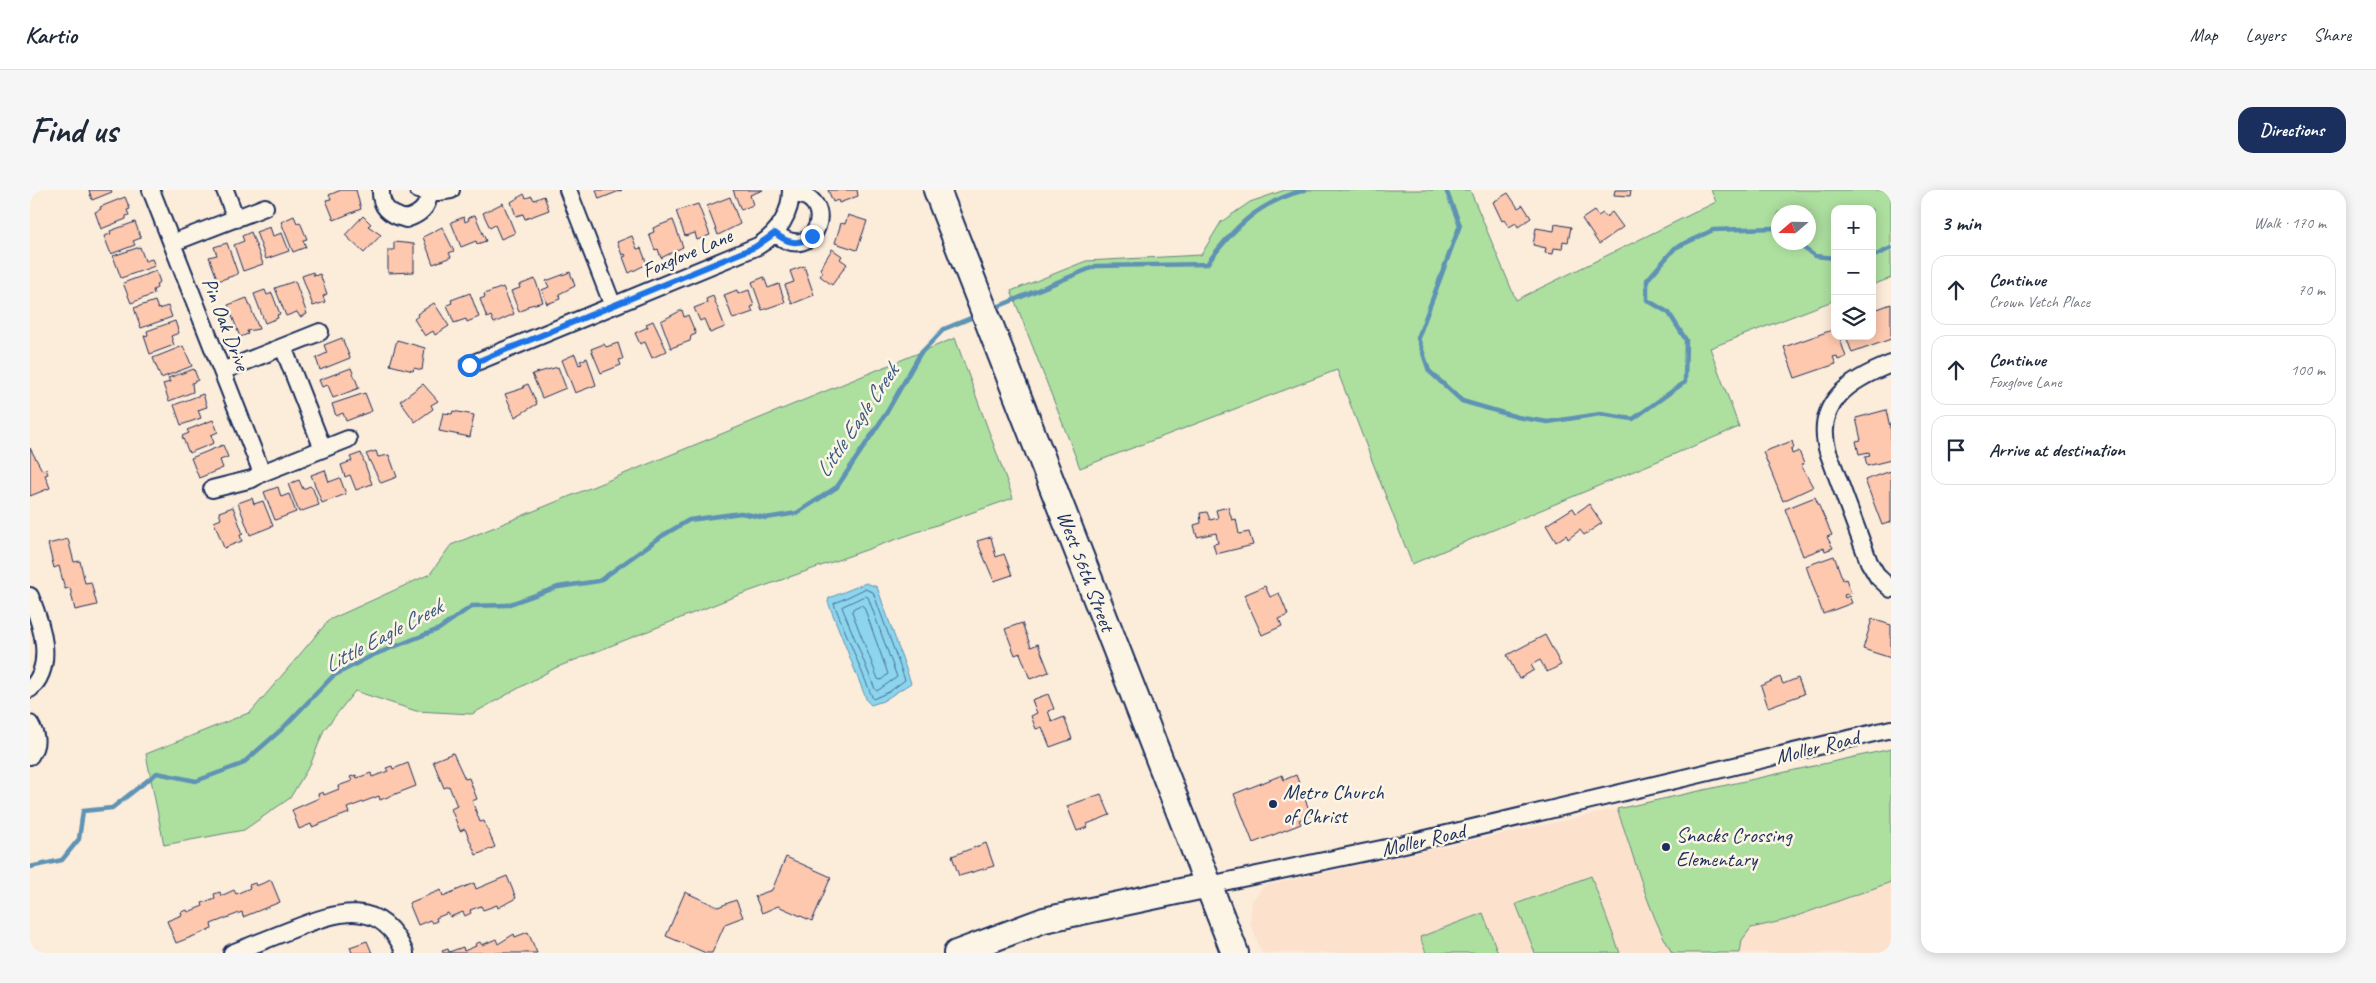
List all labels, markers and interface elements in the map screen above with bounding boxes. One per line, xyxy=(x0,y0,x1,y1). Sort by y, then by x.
text: Kartio xyxy=(25,20,77,50)
text: Map xyxy=(2190,24,2218,46)
text: Layers xyxy=(2246,24,2285,46)
text: Share xyxy=(2313,24,2351,46)
button: Directions xyxy=(2238,107,2346,153)
text: Find us xyxy=(30,108,117,153)
north arrow xyxy=(1771,205,1816,250)
map controls xyxy=(1831,205,1876,340)
button: + xyxy=(1831,205,1876,250)
text: 3 min xyxy=(1941,210,1981,236)
text: Walk · 170 m xyxy=(2254,213,2326,233)
street label: Foxglove Lane xyxy=(638,222,737,284)
route end xyxy=(801,225,824,248)
button: − xyxy=(1831,250,1876,295)
text: Continue xyxy=(1989,268,2046,292)
street label: Pin Oak Drive xyxy=(196,274,256,376)
icon: ahead xyxy=(1942,276,1970,304)
text: 70 m xyxy=(2298,280,2325,300)
text: Crown Vetch Place xyxy=(1989,292,2090,312)
button: layers xyxy=(1831,295,1876,340)
text: Continue xyxy=(1989,348,2046,372)
route start xyxy=(458,354,481,377)
water label: Little Eagle Creek xyxy=(809,356,907,483)
icon: ahead xyxy=(1942,356,1970,384)
text: 100 m xyxy=(2291,360,2325,380)
text: Foxglove Lane xyxy=(1989,372,2062,392)
icon: arrive xyxy=(1942,436,1970,464)
text: Arrive at destination xyxy=(1989,438,2125,462)
street label: West 56th Street xyxy=(1051,507,1122,637)
water label: Little Eagle Creek xyxy=(319,591,450,679)
street label: Moller Road xyxy=(1773,723,1865,770)
place label: Metro Church of Christ xyxy=(1283,779,1384,829)
marker: Metro Church of Christ xyxy=(1267,798,1279,810)
street label: Moller Road xyxy=(1379,817,1471,862)
place label: Snacks Crossing Elementary xyxy=(1676,822,1793,872)
marker: Snacks Crossing Elementary xyxy=(1660,841,1672,853)

